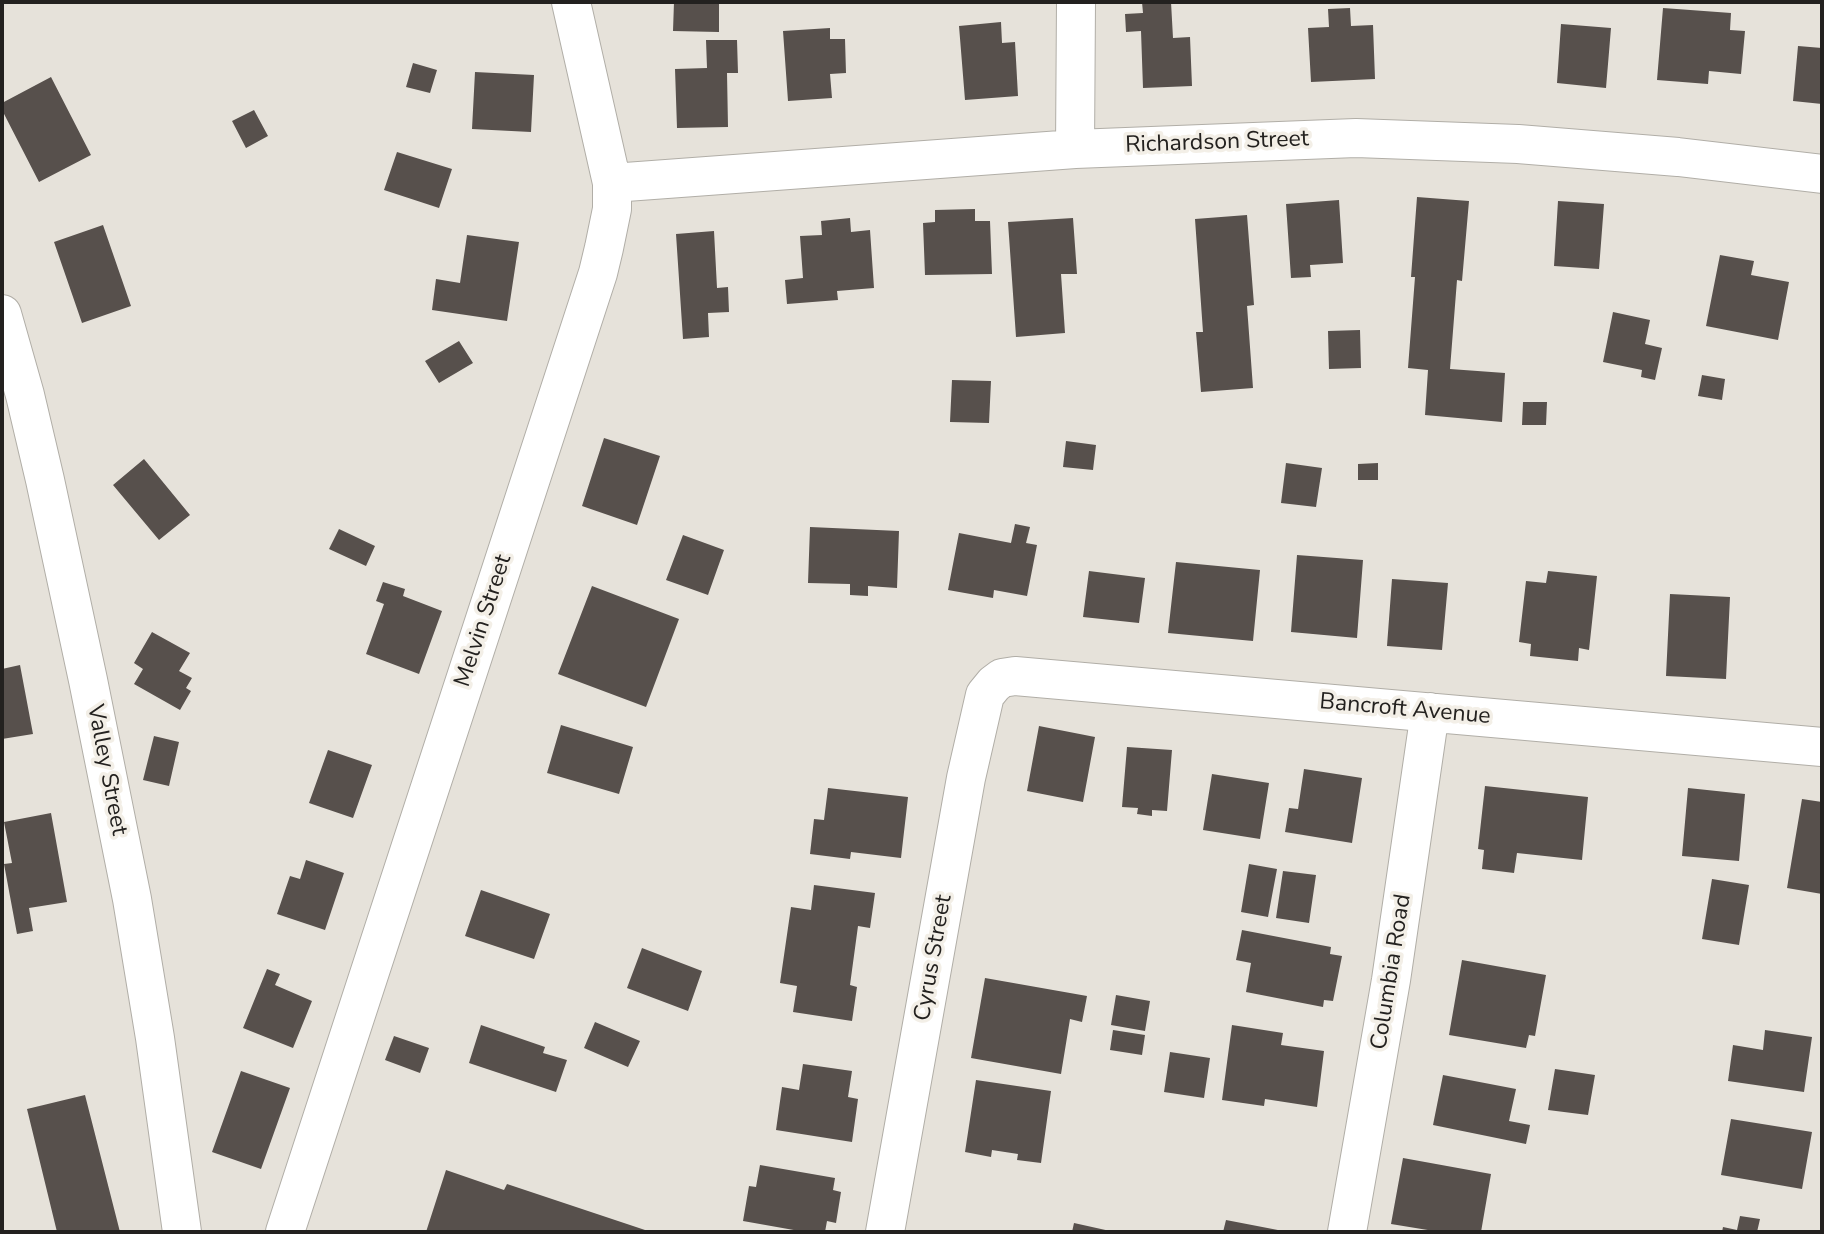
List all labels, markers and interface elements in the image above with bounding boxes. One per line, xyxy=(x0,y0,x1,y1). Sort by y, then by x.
street label: Richardson Street xyxy=(1125,126,1309,160)
street label: Melvin Street xyxy=(450,551,518,691)
street label: Bancroft Avenue xyxy=(1318,689,1492,731)
street label: Valley Street xyxy=(80,702,132,838)
street label: Columbia Road xyxy=(1366,892,1418,1052)
street label: Cyrus Street xyxy=(909,893,959,1023)

